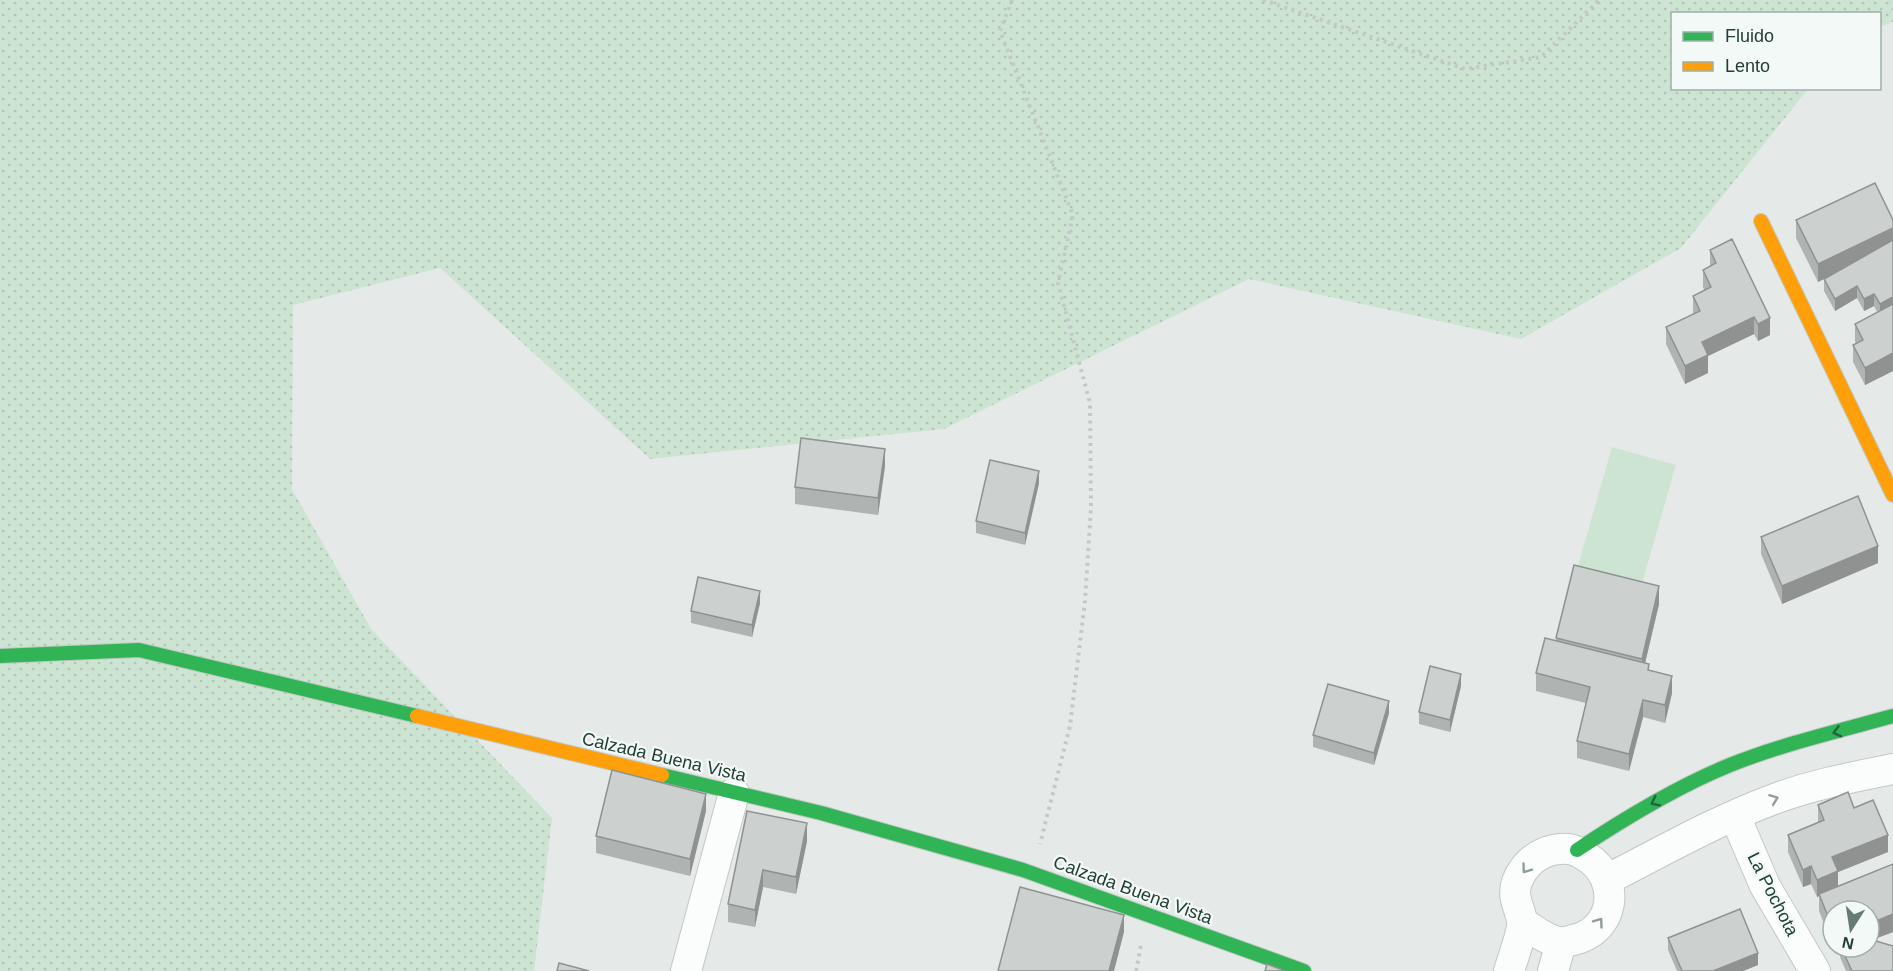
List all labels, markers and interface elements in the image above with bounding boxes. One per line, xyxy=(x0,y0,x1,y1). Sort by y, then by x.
legend xyxy=(1671,12,1881,90)
text: Fluido xyxy=(1725,26,1774,46)
text: Lento xyxy=(1725,56,1770,76)
one-way arrow xyxy=(1832,724,1842,737)
street label: Calzada Buena Vista xyxy=(580,728,749,786)
one-way arrow xyxy=(1768,794,1779,807)
one-way arrow xyxy=(1651,795,1662,806)
street label: La Pochota xyxy=(1743,849,1803,940)
street label: Calzada Buena Vista xyxy=(1051,852,1216,928)
one-way arrow xyxy=(1522,862,1533,873)
north arrow xyxy=(1821,899,1881,959)
one-way arrow xyxy=(1592,918,1603,929)
text: N xyxy=(1841,934,1855,953)

